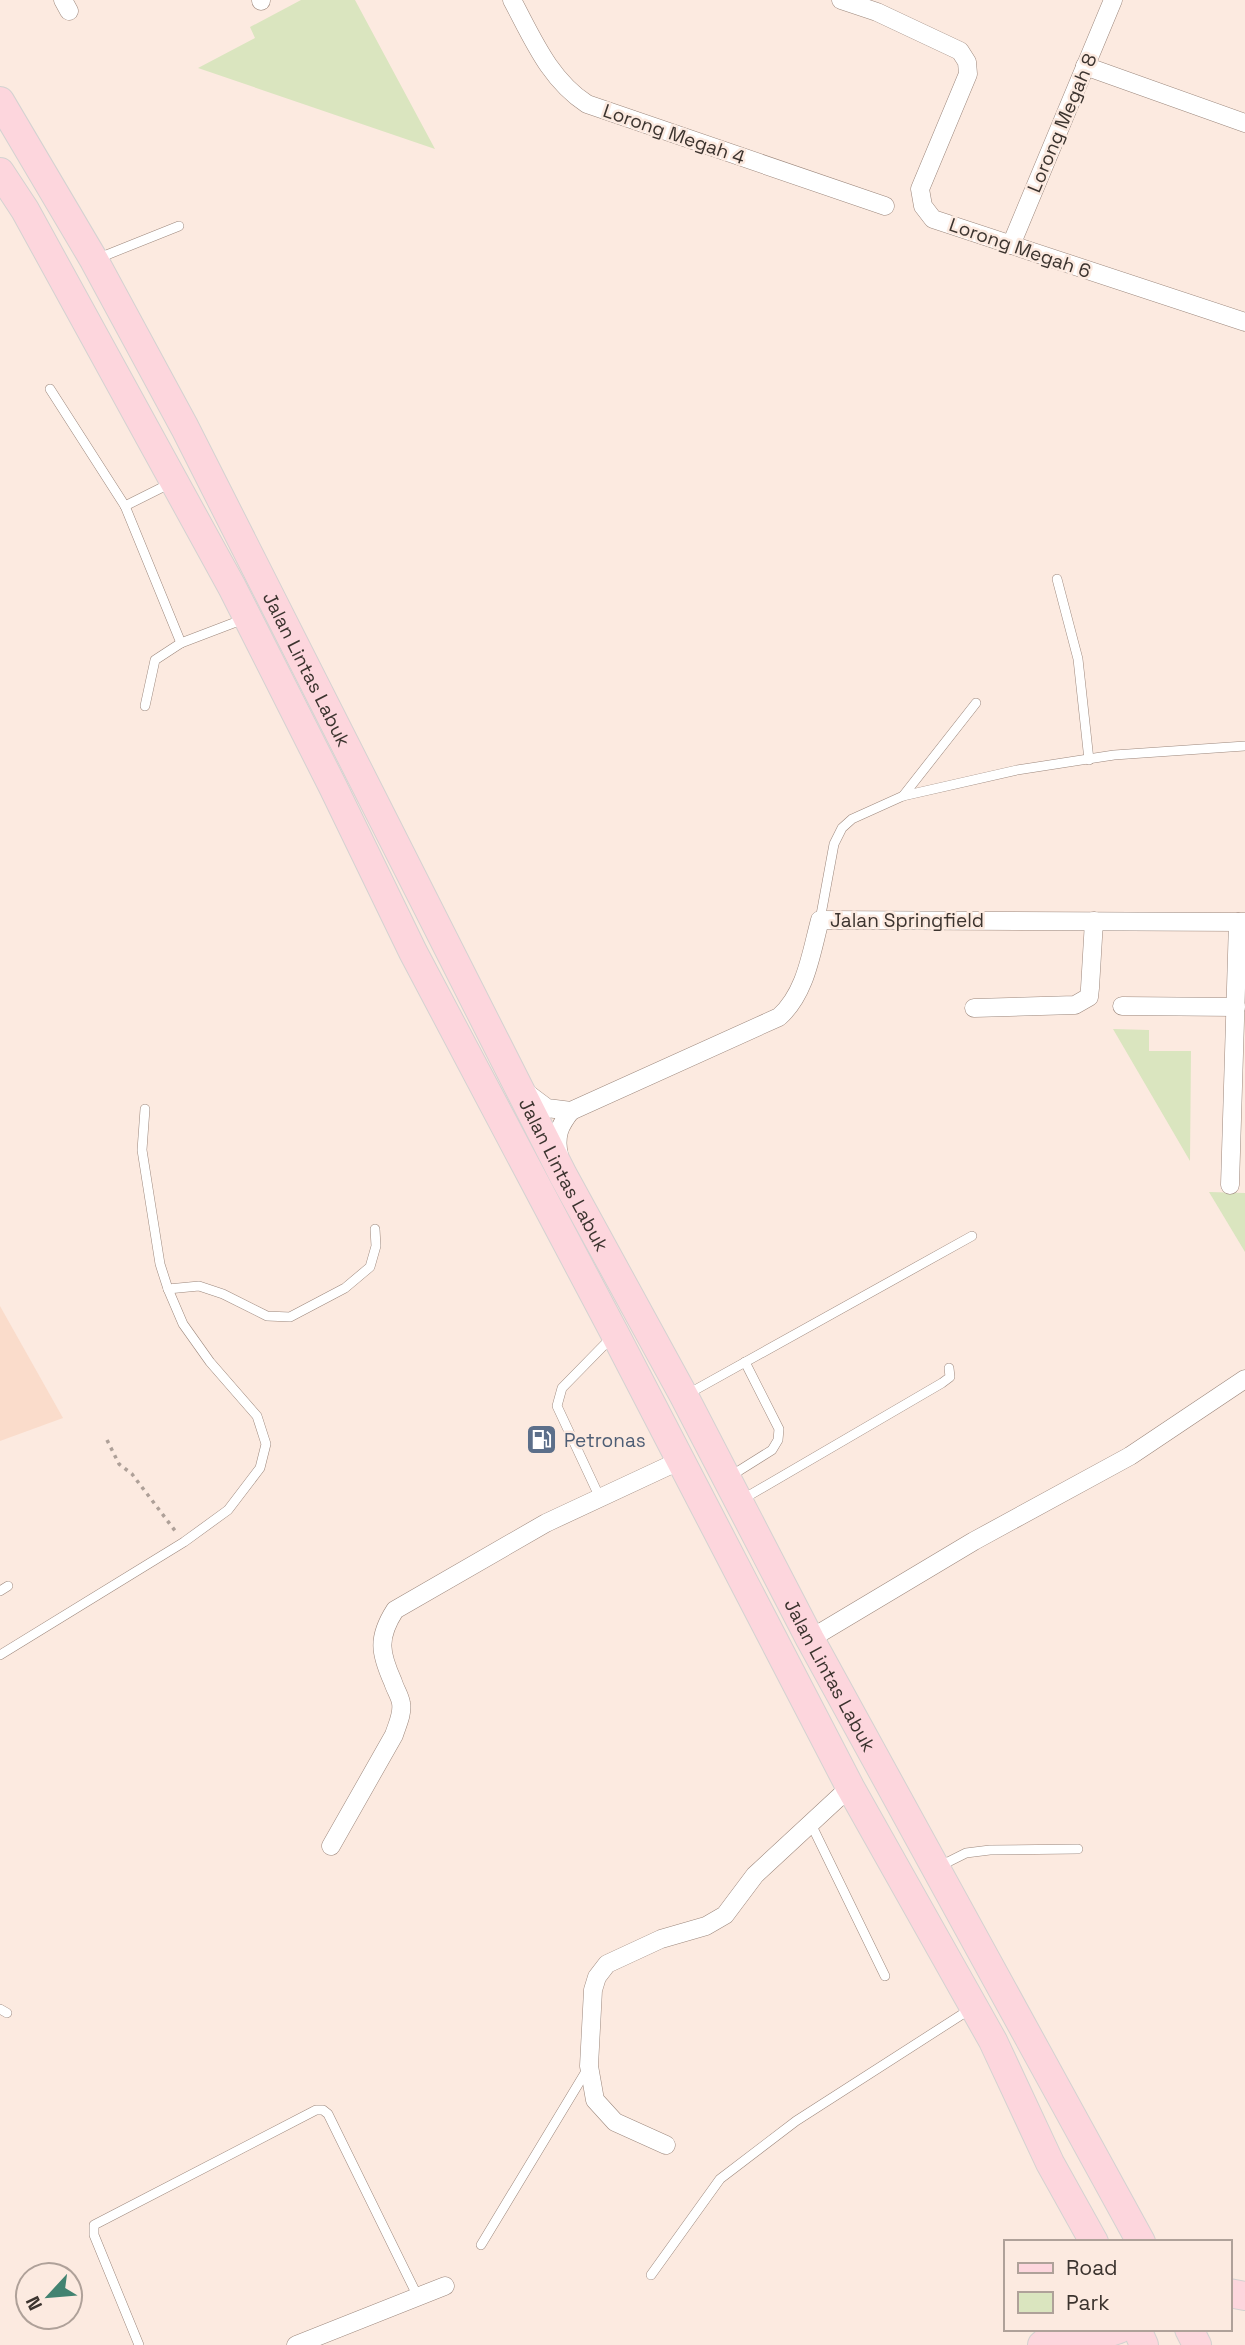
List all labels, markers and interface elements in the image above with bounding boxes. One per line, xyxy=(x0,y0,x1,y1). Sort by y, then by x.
street label: Lorong Megah 8 xyxy=(1021,50,1103,196)
street label: Lorong Megah 4 xyxy=(600,98,748,170)
street label: Lorong Megah 6 xyxy=(946,212,1094,284)
street label: Jalan Lintas Labuk xyxy=(257,588,357,751)
street label: Jalan Springfield xyxy=(830,908,984,933)
street label: Jalan Lintas Labuk xyxy=(513,1093,615,1256)
fuel station icon: Petronas xyxy=(524,1423,558,1457)
place label: Petronas xyxy=(564,1428,646,1453)
street label: Jalan Lintas Labuk xyxy=(779,1594,882,1756)
legend xyxy=(1004,2240,1231,2331)
text: Road xyxy=(1066,2254,1118,2281)
north arrow xyxy=(14,2261,84,2331)
text: Park xyxy=(1066,2289,1110,2316)
text: N xyxy=(20,2292,48,2314)

